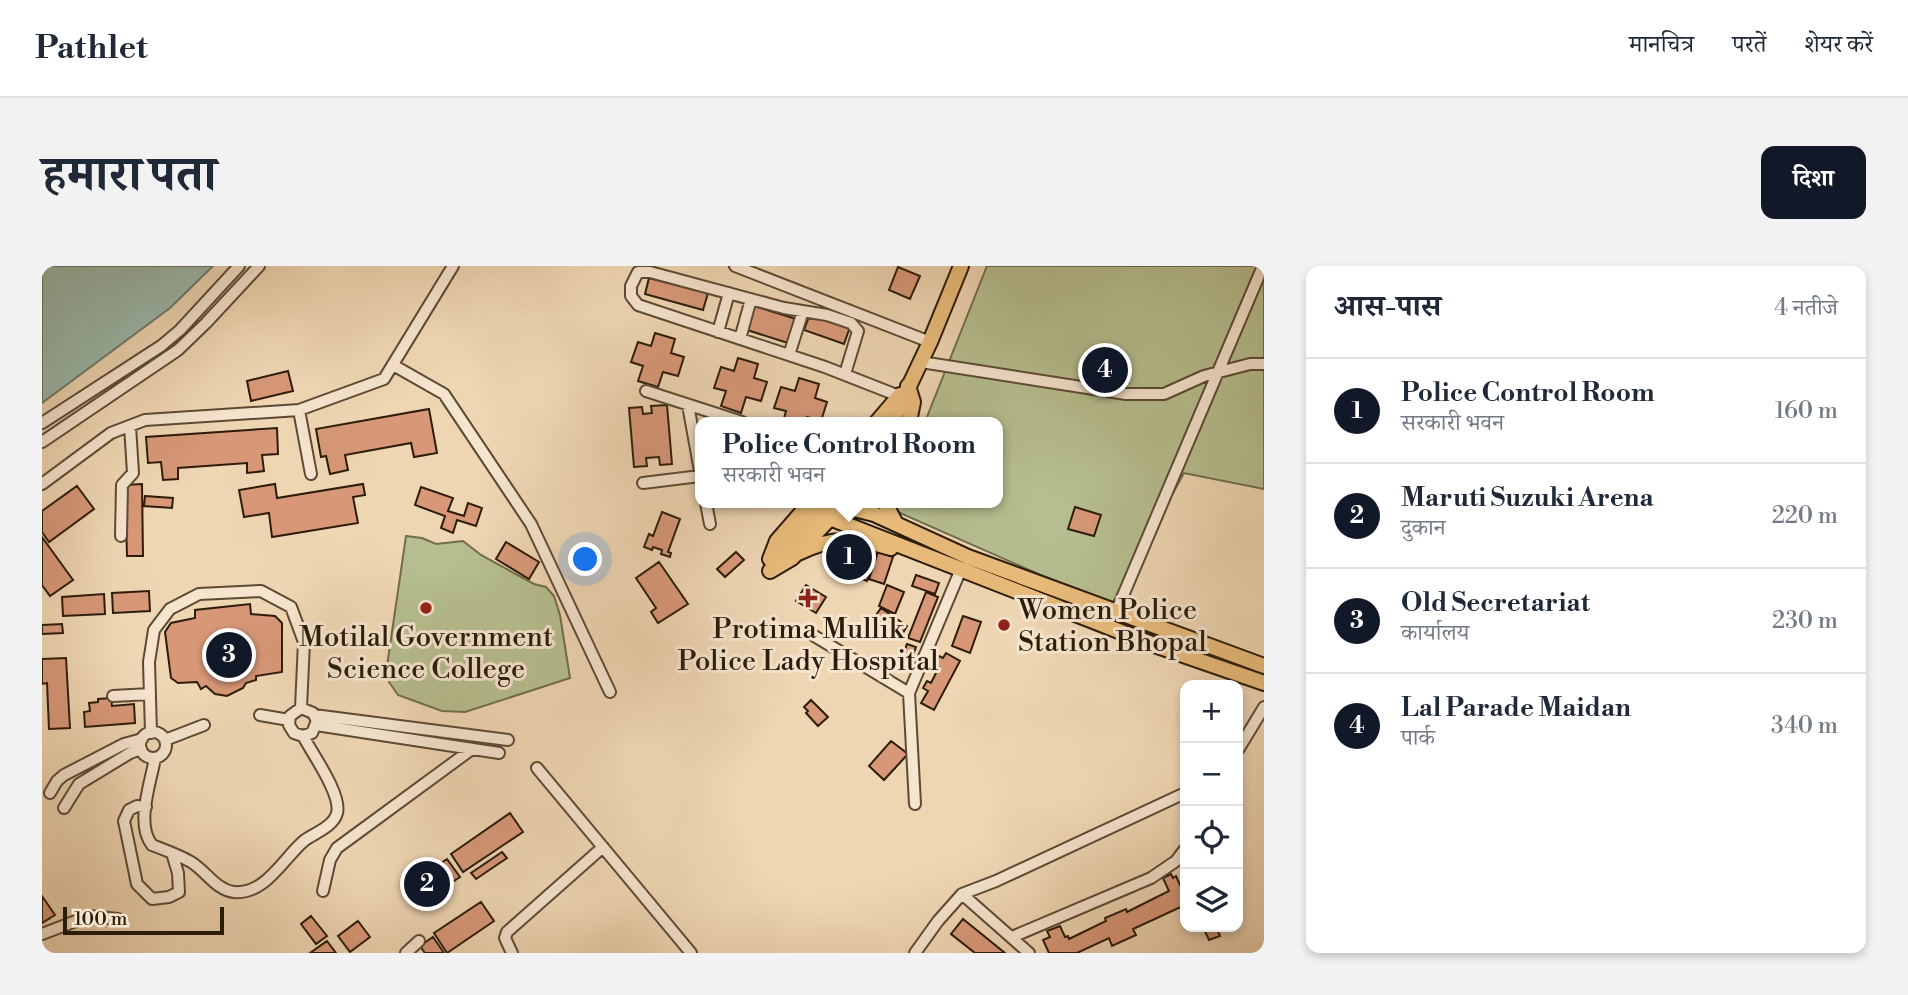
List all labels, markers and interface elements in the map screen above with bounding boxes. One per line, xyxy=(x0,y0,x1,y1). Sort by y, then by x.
text: Pathlet xyxy=(35,28,148,69)
text: मानचित्र xyxy=(1629,30,1694,60)
text: परतें xyxy=(1732,30,1766,60)
text: शेयर करें xyxy=(1804,30,1873,60)
text: हमारा पता xyxy=(42,145,217,206)
button: दिशा xyxy=(1761,146,1866,219)
text: आस-पास xyxy=(1334,288,1441,326)
text: 4 नतीजे xyxy=(1774,294,1838,322)
pin: 4 xyxy=(1082,344,1128,396)
text: Police Control Room xyxy=(1401,377,1655,409)
text: 1 xyxy=(1351,397,1363,425)
text: 160 m xyxy=(1775,397,1838,425)
text: सरकारी भवन xyxy=(1401,409,1504,437)
popup xyxy=(695,417,1003,508)
text: Police Control Room xyxy=(722,429,976,461)
text: सरकारी भवन xyxy=(722,461,825,489)
text: Maruti Suzuki Arena xyxy=(1401,482,1654,514)
text: 2 xyxy=(1350,502,1364,530)
text: 220 m xyxy=(1772,502,1838,530)
text: दुकान xyxy=(1401,514,1445,542)
pin: 1 xyxy=(826,531,872,583)
your location xyxy=(568,542,602,576)
text: Old Secretariat xyxy=(1401,587,1590,619)
marker: Protima Mullik Police Lady Hospital xyxy=(798,588,818,608)
place label: Women Police Station Bhopal xyxy=(1017,593,1207,660)
marker: Motilal Government Science College xyxy=(418,600,434,616)
text: 3 xyxy=(1350,607,1364,635)
text: 230 m xyxy=(1772,607,1838,635)
place label: Protima Mullik Police Lady Hospital xyxy=(677,612,939,679)
marker: Women Police Station Bhopal xyxy=(996,617,1012,633)
text: कार्यालय xyxy=(1401,619,1469,647)
place label: Motilal Government Science College xyxy=(299,620,553,687)
pin: 3 xyxy=(206,629,252,681)
map controls xyxy=(1180,680,1243,932)
button: + xyxy=(1180,680,1243,743)
text: Lal Parade Maidan xyxy=(1401,692,1631,724)
text: 4 xyxy=(1349,712,1365,740)
text: 340 m xyxy=(1771,712,1838,740)
text: पार्क xyxy=(1401,724,1435,752)
button: − xyxy=(1180,743,1243,806)
button: locate xyxy=(1180,806,1243,869)
pin: 2 xyxy=(404,858,450,910)
button: layers xyxy=(1180,869,1243,932)
scale bar xyxy=(63,904,224,936)
text: 100 m xyxy=(74,907,127,931)

